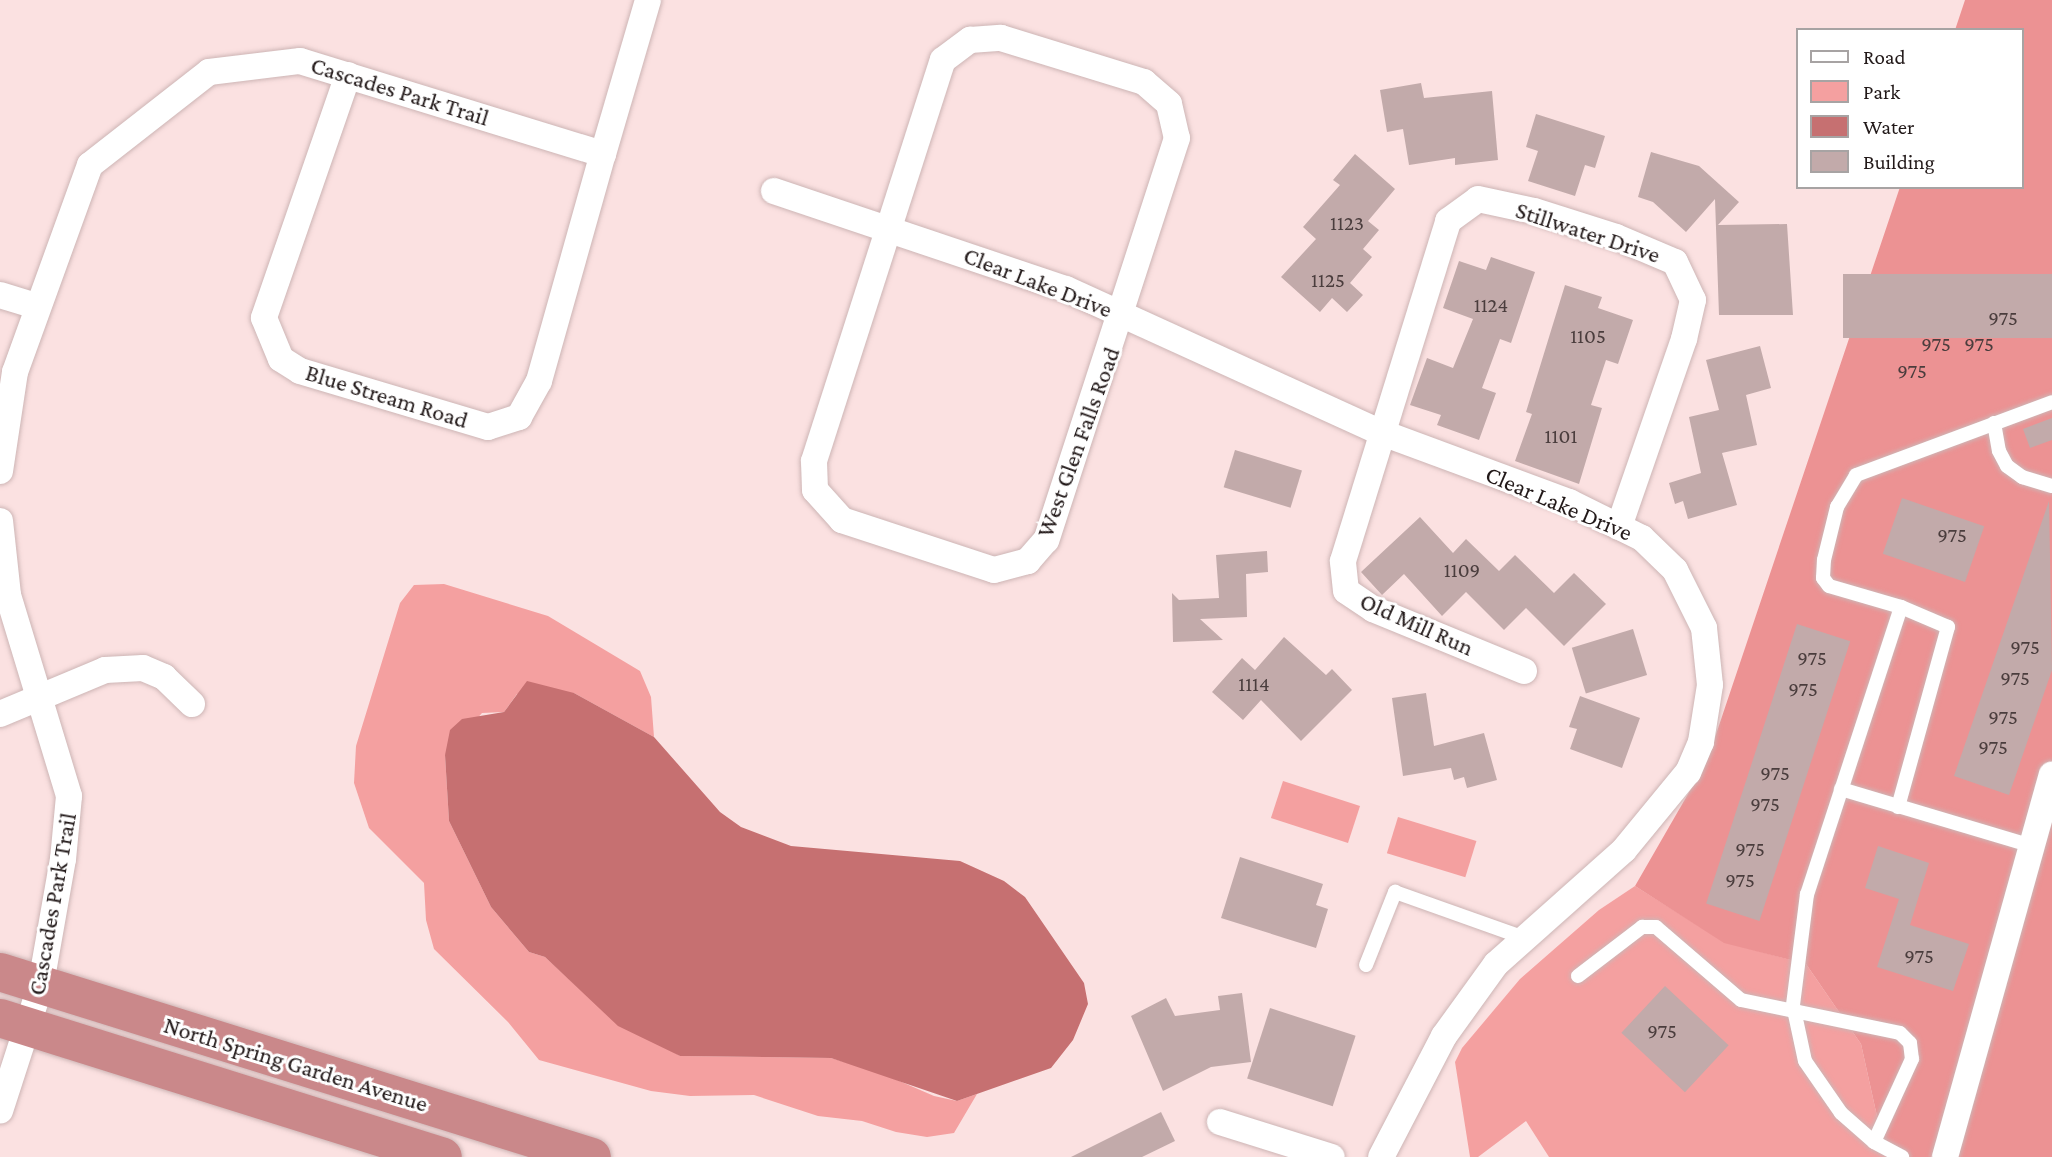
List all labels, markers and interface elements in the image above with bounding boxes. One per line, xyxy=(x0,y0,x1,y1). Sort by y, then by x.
legend xyxy=(1797,28,2024,189)
text: Road xyxy=(1863,45,1906,69)
street label: Cascades Park Trail xyxy=(307,50,493,132)
text: Park xyxy=(1863,80,1900,104)
text: Water xyxy=(1863,115,1915,139)
text: Building xyxy=(1863,150,1935,174)
street label: Stillwater Drive xyxy=(1512,195,1664,269)
house number: 1123 xyxy=(1330,210,1364,236)
street label: Clear Lake Drive xyxy=(960,240,1116,324)
house number: 1125 xyxy=(1311,267,1345,293)
house number: 1124 xyxy=(1474,292,1508,318)
house number: 975 xyxy=(1988,305,2018,331)
house number: 1105 xyxy=(1570,323,1606,349)
house number: 975 xyxy=(1921,331,1951,357)
house number: 975 xyxy=(1964,331,1994,357)
street label: West Glen Falls Road xyxy=(1030,343,1126,541)
street label: Blue Stream Road xyxy=(302,358,472,434)
house number: 975 xyxy=(1897,358,1927,384)
house number: 1101 xyxy=(1545,423,1577,449)
street label: Clear Lake Drive xyxy=(1481,459,1637,547)
house number: 975 xyxy=(1937,522,1967,548)
house number: 1109 xyxy=(1444,557,1480,583)
street label: Old Mill Run xyxy=(1356,586,1478,662)
house number: 975 xyxy=(2010,634,2040,660)
house number: 975 xyxy=(1797,645,1827,671)
house number: 975 xyxy=(2000,665,2030,691)
house number: 1114 xyxy=(1238,671,1270,697)
house number: 975 xyxy=(1788,676,1818,702)
house number: 975 xyxy=(1988,704,2018,730)
house number: 975 xyxy=(1978,734,2008,760)
house number: 975 xyxy=(1760,760,1790,786)
house number: 975 xyxy=(1750,791,1780,817)
street label: Cascades Park Trail xyxy=(22,811,82,997)
house number: 975 xyxy=(1735,836,1765,862)
house number: 975 xyxy=(1725,867,1755,893)
house number: 975 xyxy=(1904,943,1934,969)
street label: North Spring Garden Avenue xyxy=(160,1010,432,1118)
house number: 975 xyxy=(1647,1018,1677,1044)

